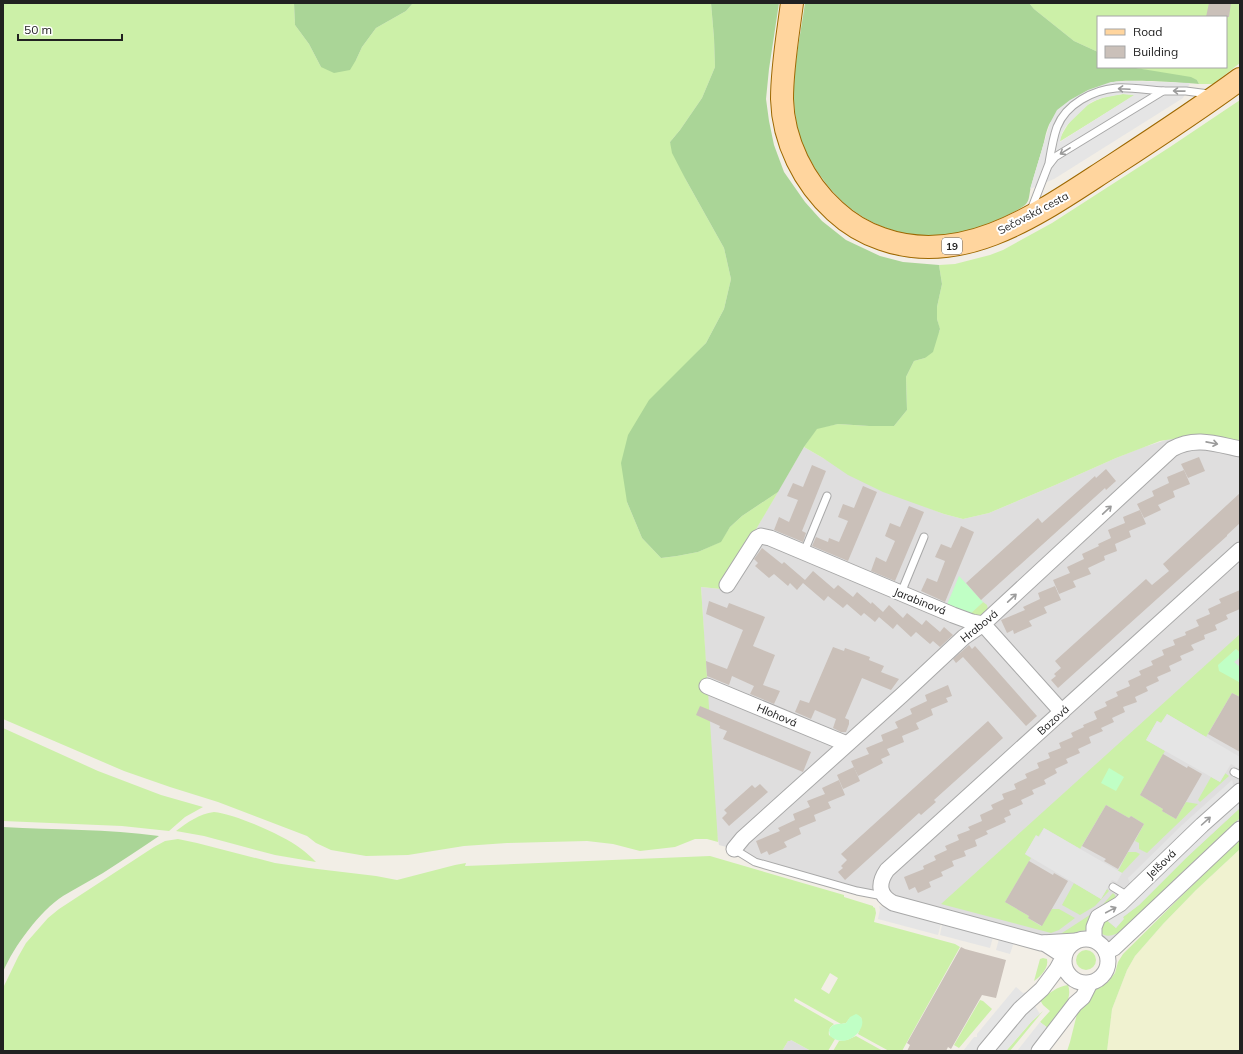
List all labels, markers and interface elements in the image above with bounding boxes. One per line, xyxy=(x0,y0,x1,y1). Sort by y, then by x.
scale bar xyxy=(18,16,122,42)
legend xyxy=(1097,16,1227,68)
text: 50 m xyxy=(24,22,52,37)
text: Road xyxy=(1133,24,1162,39)
text: Building xyxy=(1133,44,1178,59)
one-way arrow xyxy=(1118,85,1131,92)
one-way arrow xyxy=(1173,87,1186,95)
one-way arrow xyxy=(1060,146,1071,155)
street label: Sečovská cesta xyxy=(995,189,1071,237)
road number: 19 xyxy=(942,238,962,254)
one-way arrow xyxy=(1205,440,1218,448)
one-way arrow xyxy=(1102,505,1112,514)
street label: Jarabinová xyxy=(892,584,948,618)
one-way arrow xyxy=(1006,593,1017,602)
street label: Hrabová xyxy=(957,607,1001,645)
street label: Hlohová xyxy=(755,700,799,730)
street label: Bazová xyxy=(1034,702,1072,738)
one-way arrow xyxy=(1201,817,1211,826)
street label: Jelšová xyxy=(1143,846,1179,882)
one-way arrow xyxy=(1105,905,1117,913)

